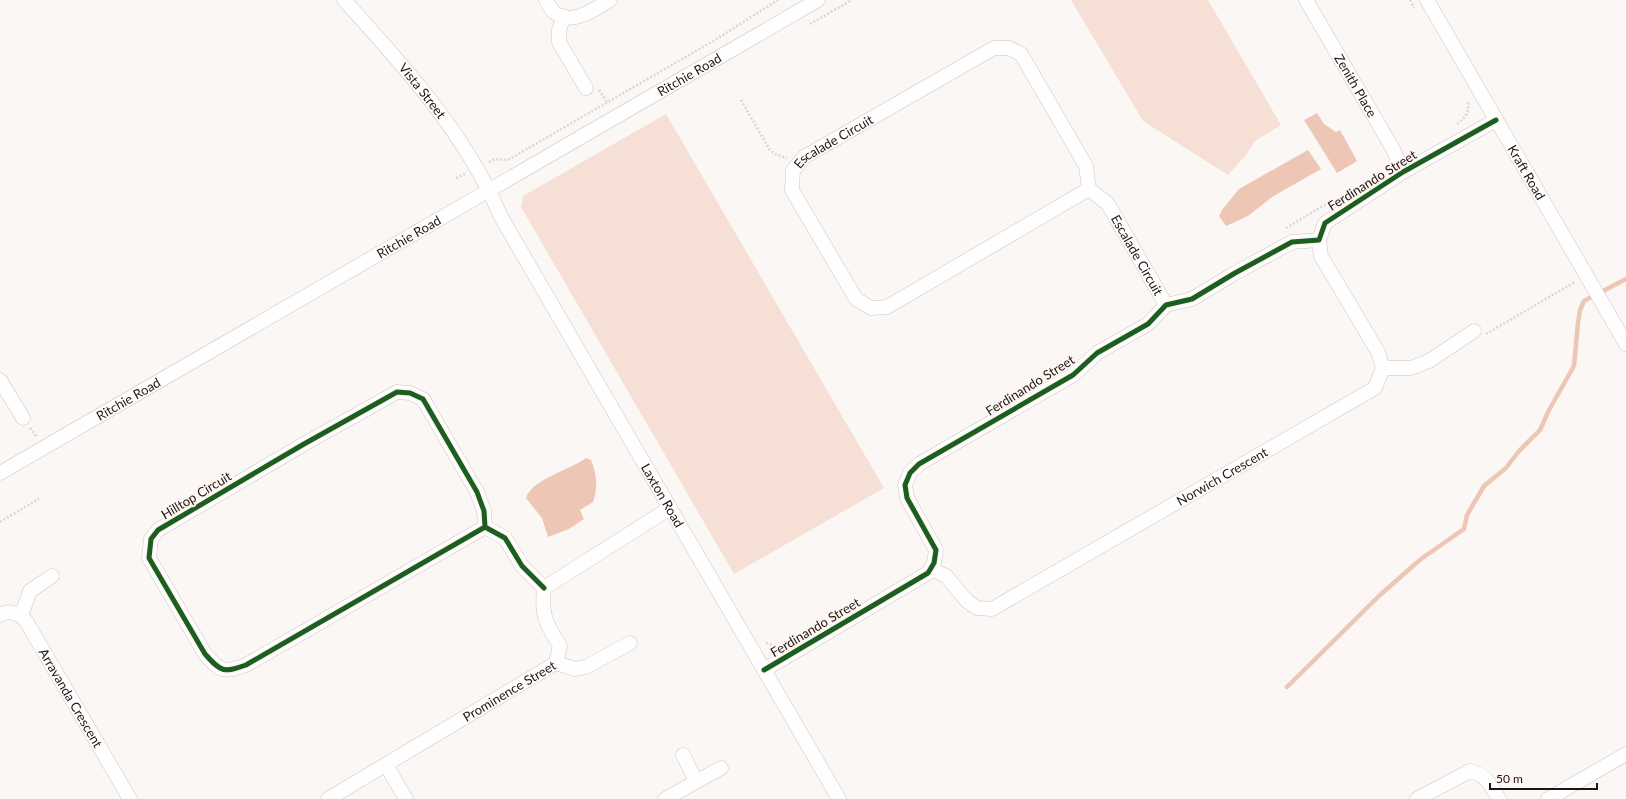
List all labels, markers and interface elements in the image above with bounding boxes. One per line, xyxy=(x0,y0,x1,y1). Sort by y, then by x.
street label: Ritchie Road xyxy=(654,50,724,99)
street label: Zenith Place xyxy=(1331,51,1381,120)
street label: Vista Street xyxy=(396,60,450,122)
street label: Escalade Circuit xyxy=(790,111,876,171)
street label: Kraft Road xyxy=(1505,142,1549,203)
street label: Ferdinando Street xyxy=(1325,146,1420,214)
street label: Ritchie Road xyxy=(374,212,444,262)
street label: Escalade Circuit xyxy=(1108,212,1167,298)
street label: Ferdinando Street xyxy=(983,351,1078,419)
street label: Ritchie Road xyxy=(93,374,163,424)
street label: Norwich Crescent xyxy=(1174,444,1271,509)
street label: Laxton Road xyxy=(638,461,687,530)
street label: Hilltop Circuit xyxy=(158,468,234,522)
street label: Ferdinando Street xyxy=(767,594,863,660)
street label: Arravanda Crescent xyxy=(36,645,106,751)
street label: Prominence Street xyxy=(460,657,559,725)
scale bar xyxy=(1490,765,1597,791)
text: 50 m xyxy=(1496,771,1523,786)

